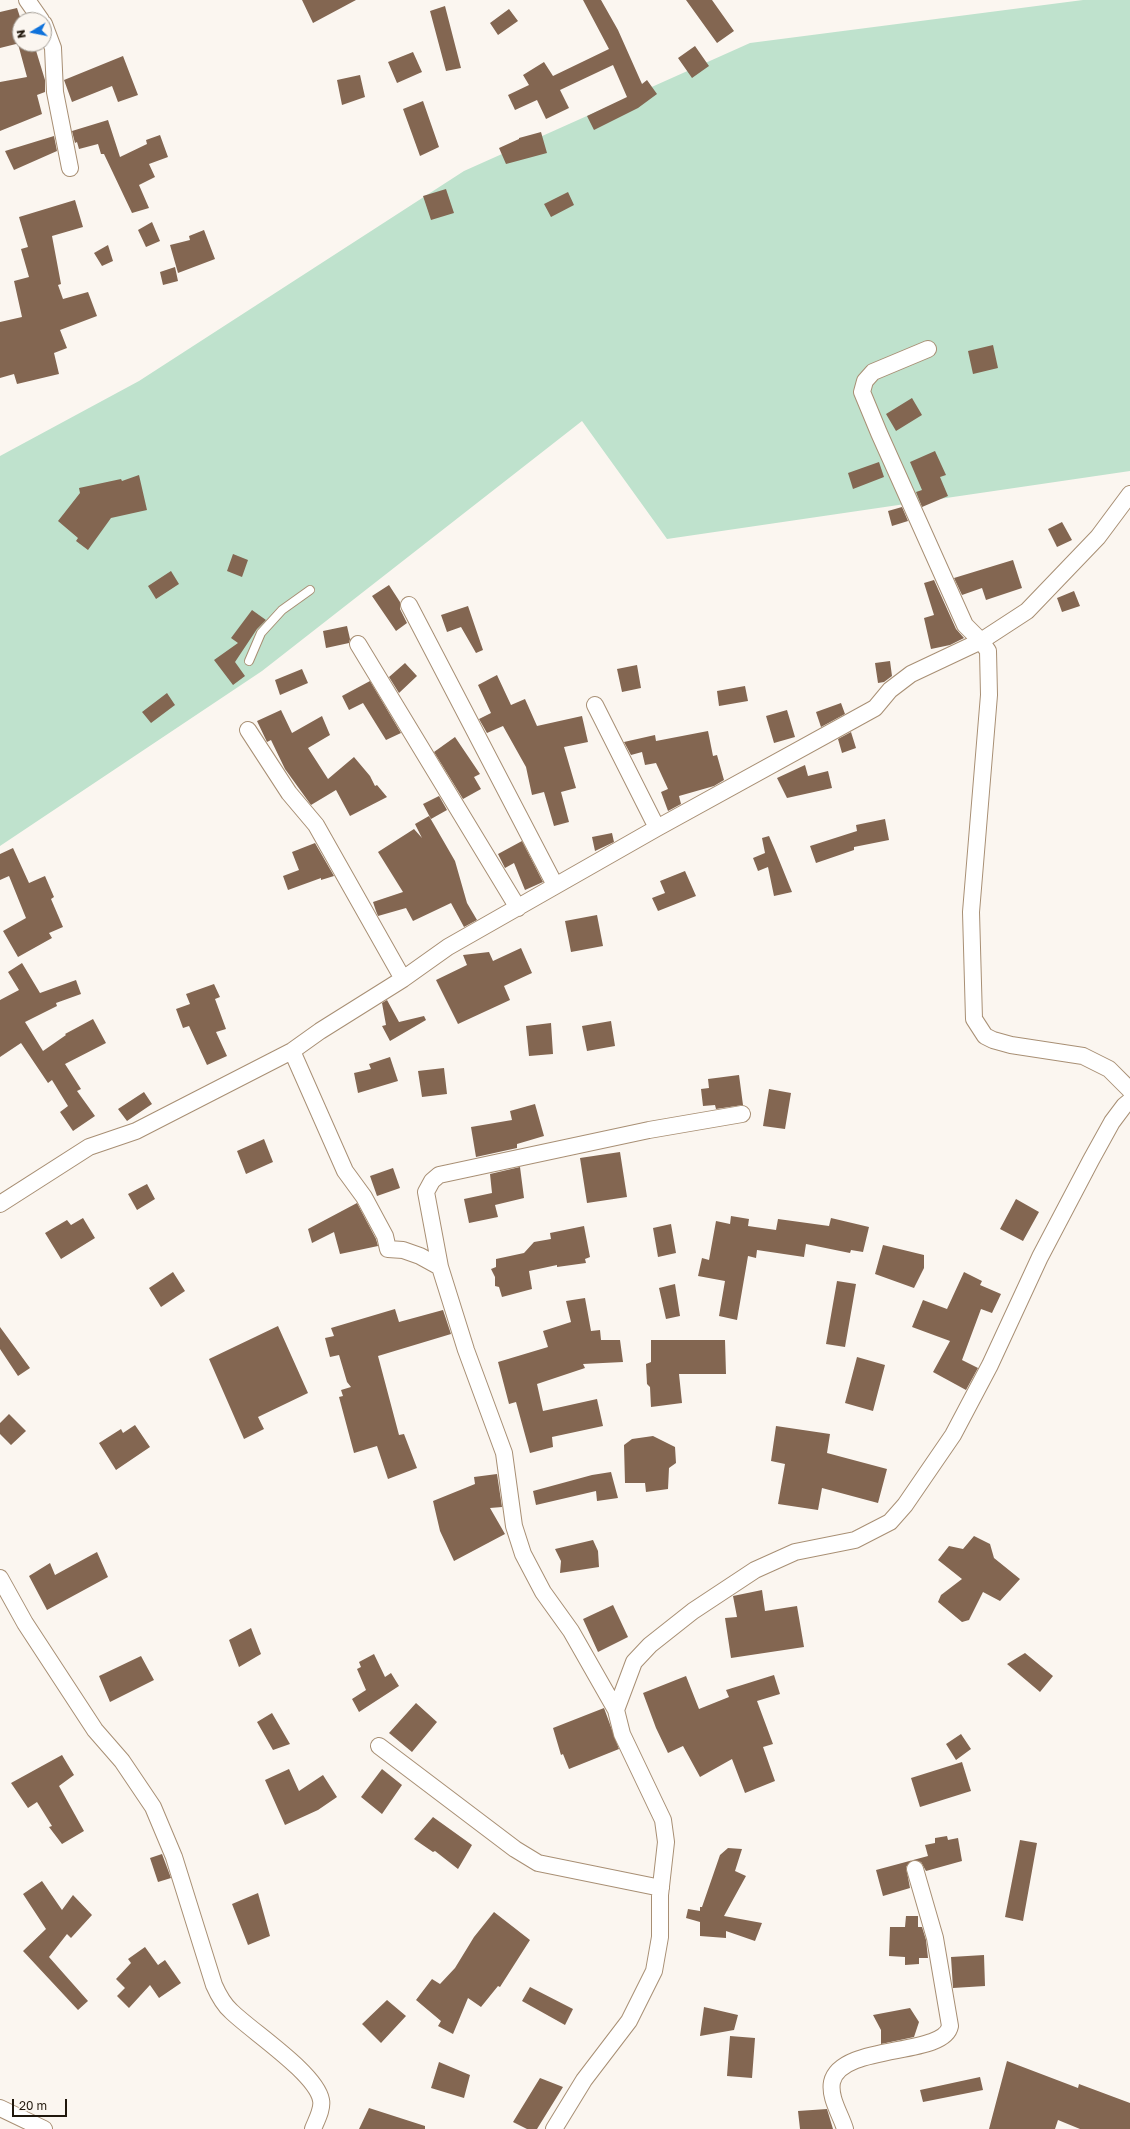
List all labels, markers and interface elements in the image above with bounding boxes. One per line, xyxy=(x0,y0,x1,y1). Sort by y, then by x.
north arrow xyxy=(12,12,52,52)
text: N xyxy=(14,29,28,39)
scale bar xyxy=(14,2091,69,2117)
text: 20 m xyxy=(19,2098,47,2113)

